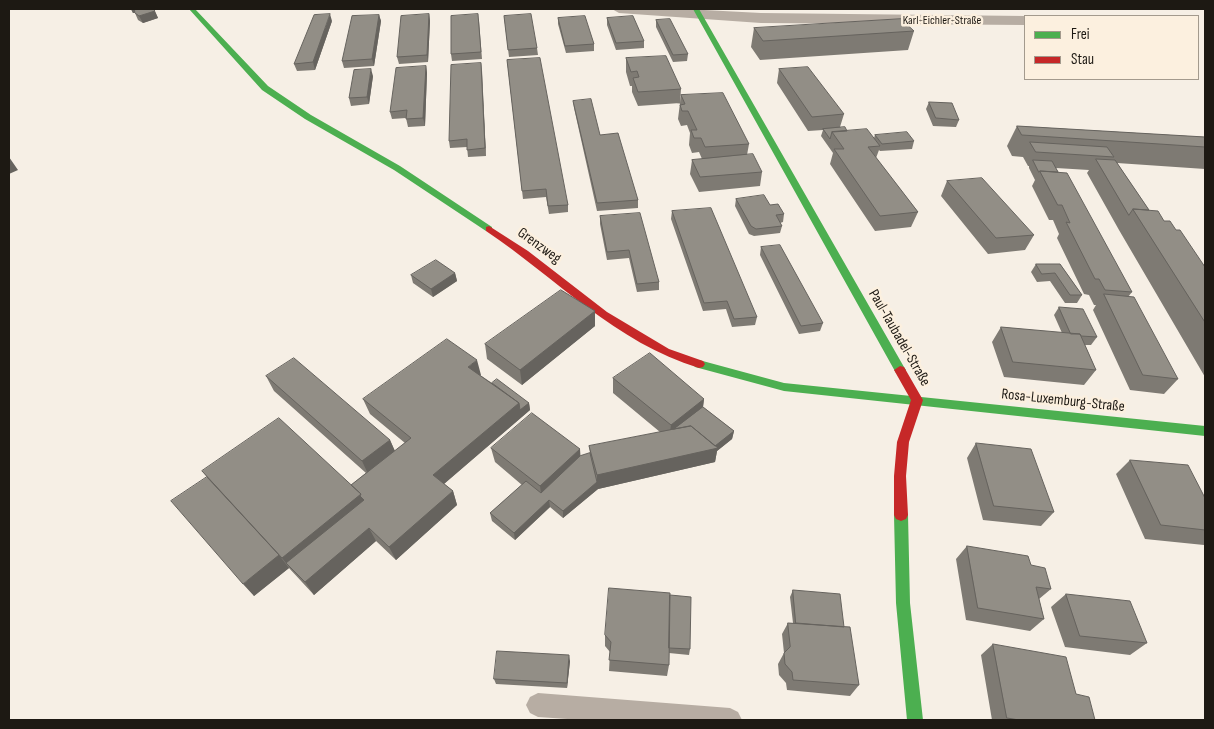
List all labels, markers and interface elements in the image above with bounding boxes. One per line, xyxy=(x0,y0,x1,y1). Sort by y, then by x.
street label: Karl-Eichler-Straße xyxy=(903,14,981,28)
legend xyxy=(1024,15,1199,80)
text: Frei xyxy=(1071,25,1090,44)
text: Stau xyxy=(1071,50,1094,69)
street label: Grenzweg xyxy=(514,224,564,268)
street label: Paul-Taubadel-Straße xyxy=(864,287,934,389)
street label: Rosa-Luxemburg-Straße xyxy=(1001,386,1125,416)

